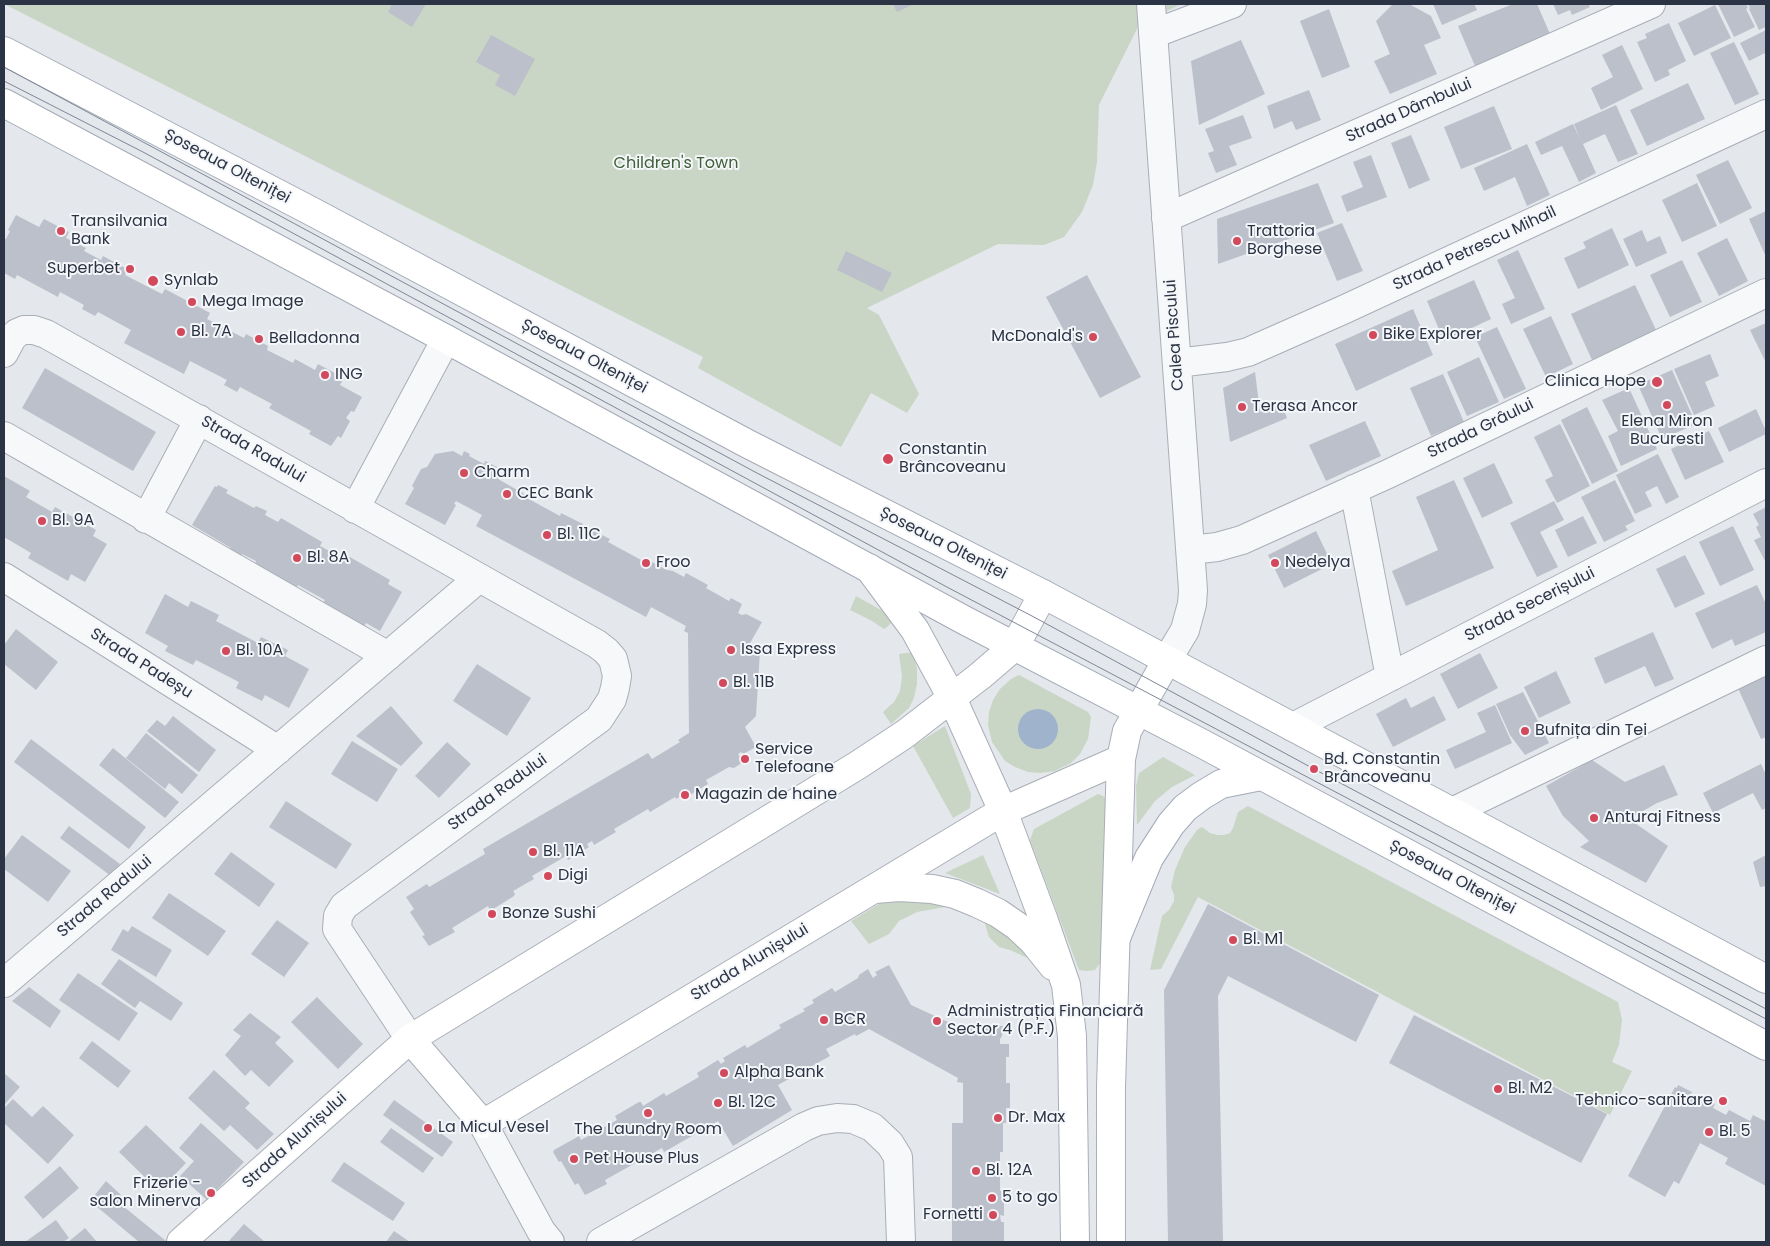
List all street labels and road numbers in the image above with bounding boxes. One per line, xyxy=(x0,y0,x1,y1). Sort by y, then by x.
street label: Strada Dâmbului xyxy=(1343,75,1475,147)
street label: Șoseaua Olteniței xyxy=(161,126,293,208)
street label: Strada Petrescu Mihail xyxy=(1390,203,1560,295)
street label: Calea Piscului xyxy=(1162,279,1188,391)
street label: Șoseaua Olteniței xyxy=(518,316,650,398)
street label: Strada Grâului xyxy=(1425,395,1537,463)
street label: Strada Radului xyxy=(197,412,309,488)
street label: Șoseaua Olteniței xyxy=(876,504,1010,584)
street label: Strada Secerișului xyxy=(1462,564,1598,646)
street label: Strada Padeșu xyxy=(86,625,196,703)
street label: Strada Radului xyxy=(445,751,551,835)
street label: Șoseaua Olteniței xyxy=(1386,837,1518,919)
street label: Strada Radului xyxy=(54,852,156,942)
street label: Strada Alunișului xyxy=(688,920,812,1006)
street label: Strada Alunișului xyxy=(239,1089,351,1193)

